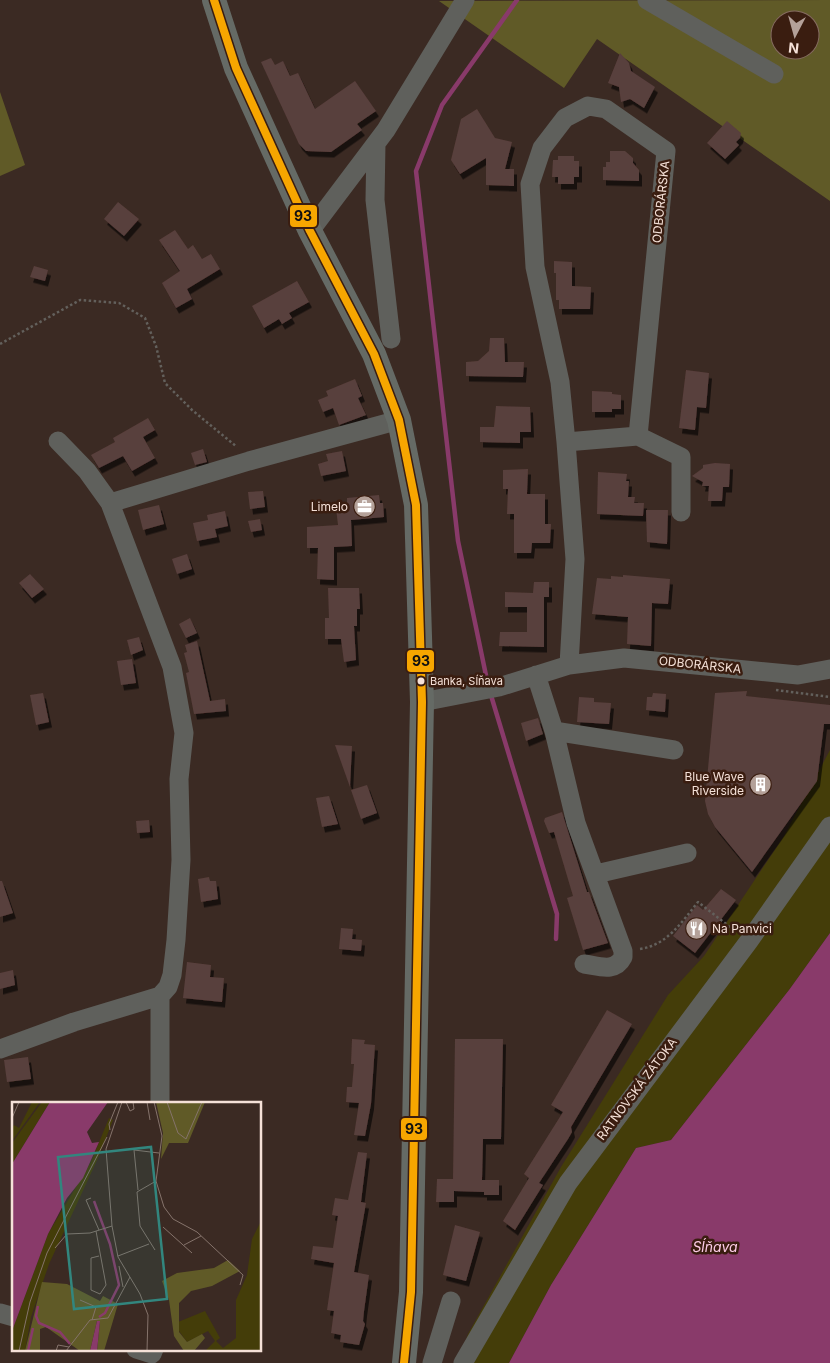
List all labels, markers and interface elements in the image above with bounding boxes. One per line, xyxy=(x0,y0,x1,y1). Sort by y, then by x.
north arrow xyxy=(770,10,820,60)
text: N xyxy=(787,39,800,57)
street label: ODBORÁRSKA xyxy=(649,160,672,244)
line badge: 93 xyxy=(289,204,318,228)
text: 93 xyxy=(294,207,312,224)
office icon: Limelo xyxy=(352,495,376,519)
place label: Limelo xyxy=(311,499,348,514)
line badge: 93 xyxy=(406,649,435,673)
text: 93 xyxy=(412,652,430,669)
street label: ODBORÁRSKA xyxy=(658,653,742,676)
place label: Banka, Sĺňava xyxy=(430,674,503,688)
marker: Banka, Sĺňava xyxy=(416,676,426,686)
place label: Blue Wave Riverside xyxy=(684,769,744,798)
building icon: Blue Wave Riverside xyxy=(748,772,772,796)
restaurant icon: Na Panvici xyxy=(684,917,708,941)
place label: Na Panvici xyxy=(712,921,772,936)
street label: RATNOVSKÁ ZÁTOKA xyxy=(593,1035,680,1143)
inset map xyxy=(12,1102,261,1350)
line badge: 93 xyxy=(400,1117,428,1141)
text: 93 xyxy=(405,1120,423,1137)
water label: Sĺňava xyxy=(692,1238,738,1255)

